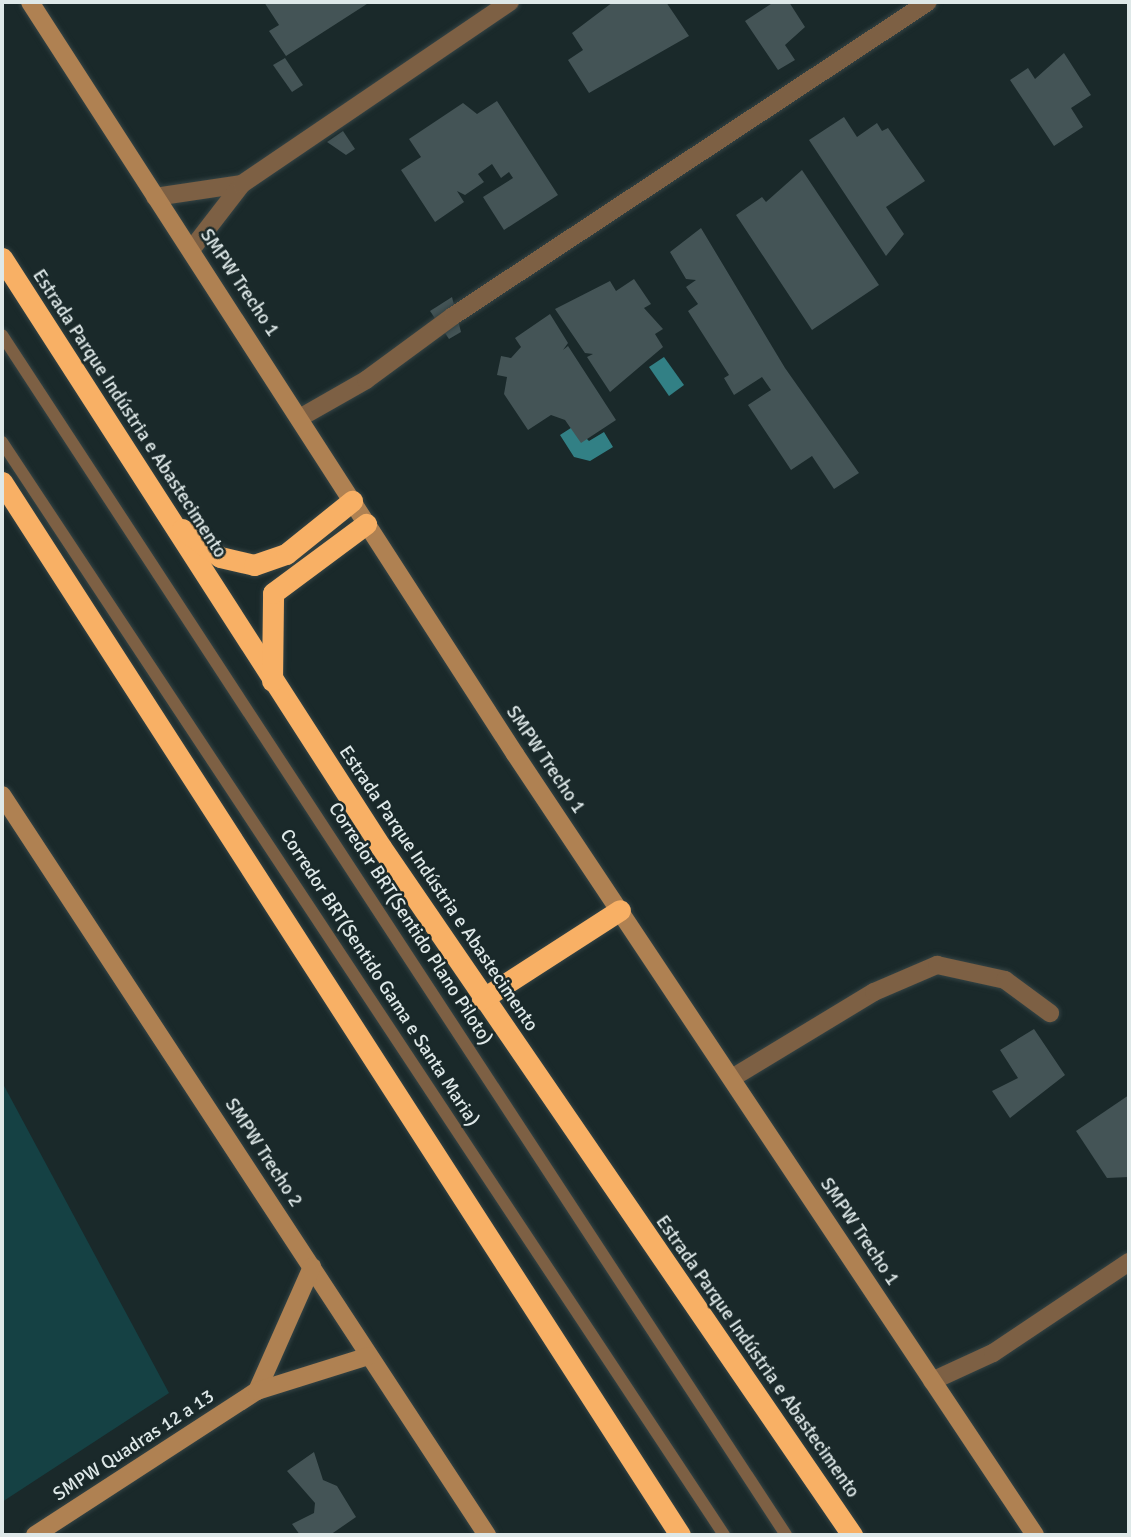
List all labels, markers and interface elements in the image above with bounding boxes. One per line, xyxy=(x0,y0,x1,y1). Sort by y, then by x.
street label: SMPW Trecho 1 xyxy=(195,225,283,341)
street label: Estrada Parque Indústria e Abastecimento xyxy=(27,265,231,563)
street label: SMPW Trecho 1 xyxy=(501,702,589,818)
street label: Estrada Parque Indústria e Abastecimento xyxy=(334,742,542,1036)
street label: Corredor BRT(Sentido Plano Piloto) xyxy=(323,799,497,1049)
street label: Corredor BRT(Sentido Gama e Santa Maria) xyxy=(274,825,484,1131)
street label: SMPW Trecho 2 xyxy=(219,1094,307,1212)
street label: SMPW Trecho 1 xyxy=(815,1174,903,1290)
street label: Estrada Parque Indústria e Abastecimento xyxy=(650,1211,864,1503)
street label: SMPW Quadras 12 a 13 xyxy=(49,1385,219,1507)

